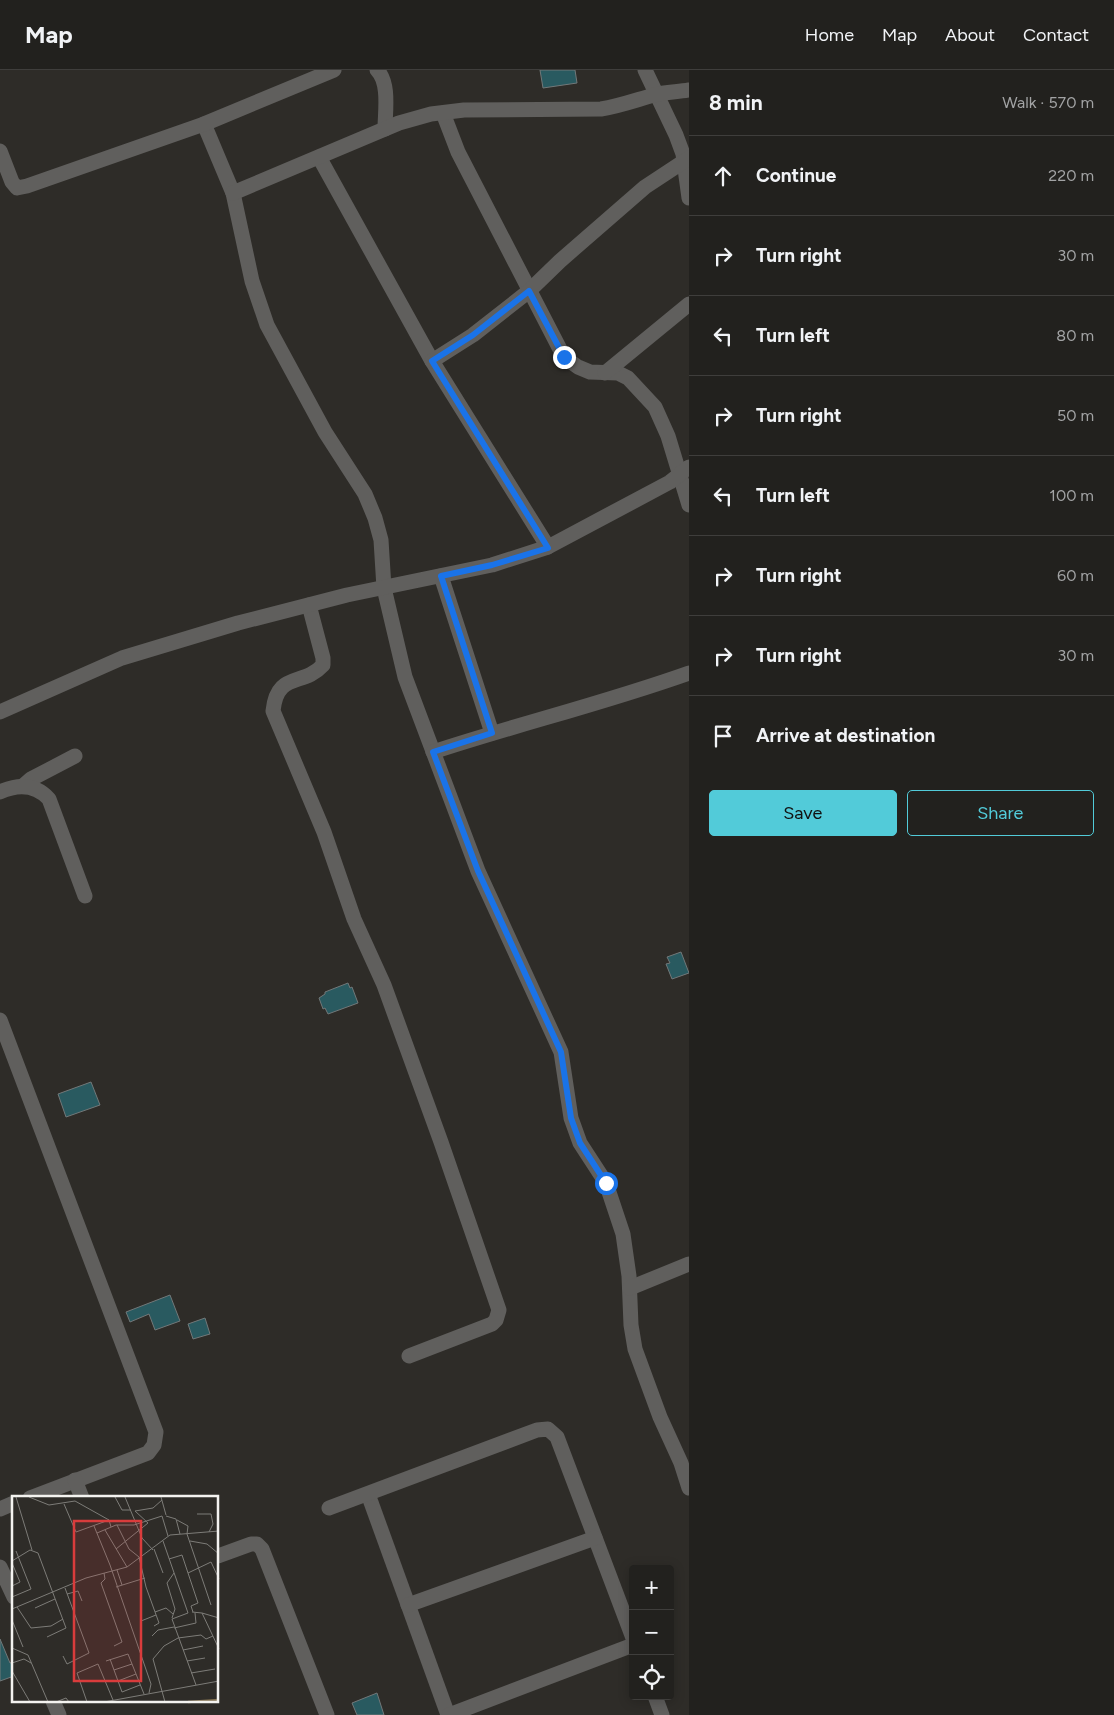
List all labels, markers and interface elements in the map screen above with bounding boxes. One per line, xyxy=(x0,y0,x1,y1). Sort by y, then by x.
text: Map xyxy=(25,20,73,49)
text: Home xyxy=(805,24,854,46)
text: Map xyxy=(882,24,917,46)
text: About xyxy=(945,24,995,46)
text: Contact xyxy=(1023,24,1089,46)
text: 8 min xyxy=(709,90,763,115)
text: Walk · 570 m xyxy=(1002,93,1094,112)
icon: ahead xyxy=(709,162,737,190)
text: Continue xyxy=(756,164,836,187)
text: 220 m xyxy=(1048,166,1094,185)
icon: right xyxy=(709,242,737,270)
text: Turn right xyxy=(756,244,842,267)
text: 30 m xyxy=(1057,246,1094,265)
icon: left xyxy=(709,322,737,350)
text: Turn left xyxy=(756,324,830,347)
text: 80 m xyxy=(1056,326,1094,345)
route end xyxy=(553,346,576,369)
icon: right xyxy=(709,402,737,430)
text: Turn right xyxy=(756,404,842,427)
text: 50 m xyxy=(1057,406,1094,425)
icon: left xyxy=(709,482,737,510)
text: Turn left xyxy=(756,484,830,507)
text: 100 m xyxy=(1049,486,1094,505)
icon: right xyxy=(709,562,737,590)
text: Turn right xyxy=(756,564,842,587)
text: 60 m xyxy=(1057,566,1094,585)
icon: right xyxy=(709,642,737,670)
text: Turn right xyxy=(756,644,842,667)
text: 30 m xyxy=(1057,646,1094,665)
icon: arrive xyxy=(709,722,737,750)
text: Arrive at destination xyxy=(756,724,935,747)
button: Save xyxy=(709,790,897,836)
button: Share xyxy=(907,790,1094,836)
route start xyxy=(595,1172,618,1195)
inset map xyxy=(12,1496,219,1702)
map controls xyxy=(629,1565,674,1700)
button: + xyxy=(629,1565,674,1610)
button: − xyxy=(629,1610,674,1655)
button: locate xyxy=(629,1655,674,1700)

